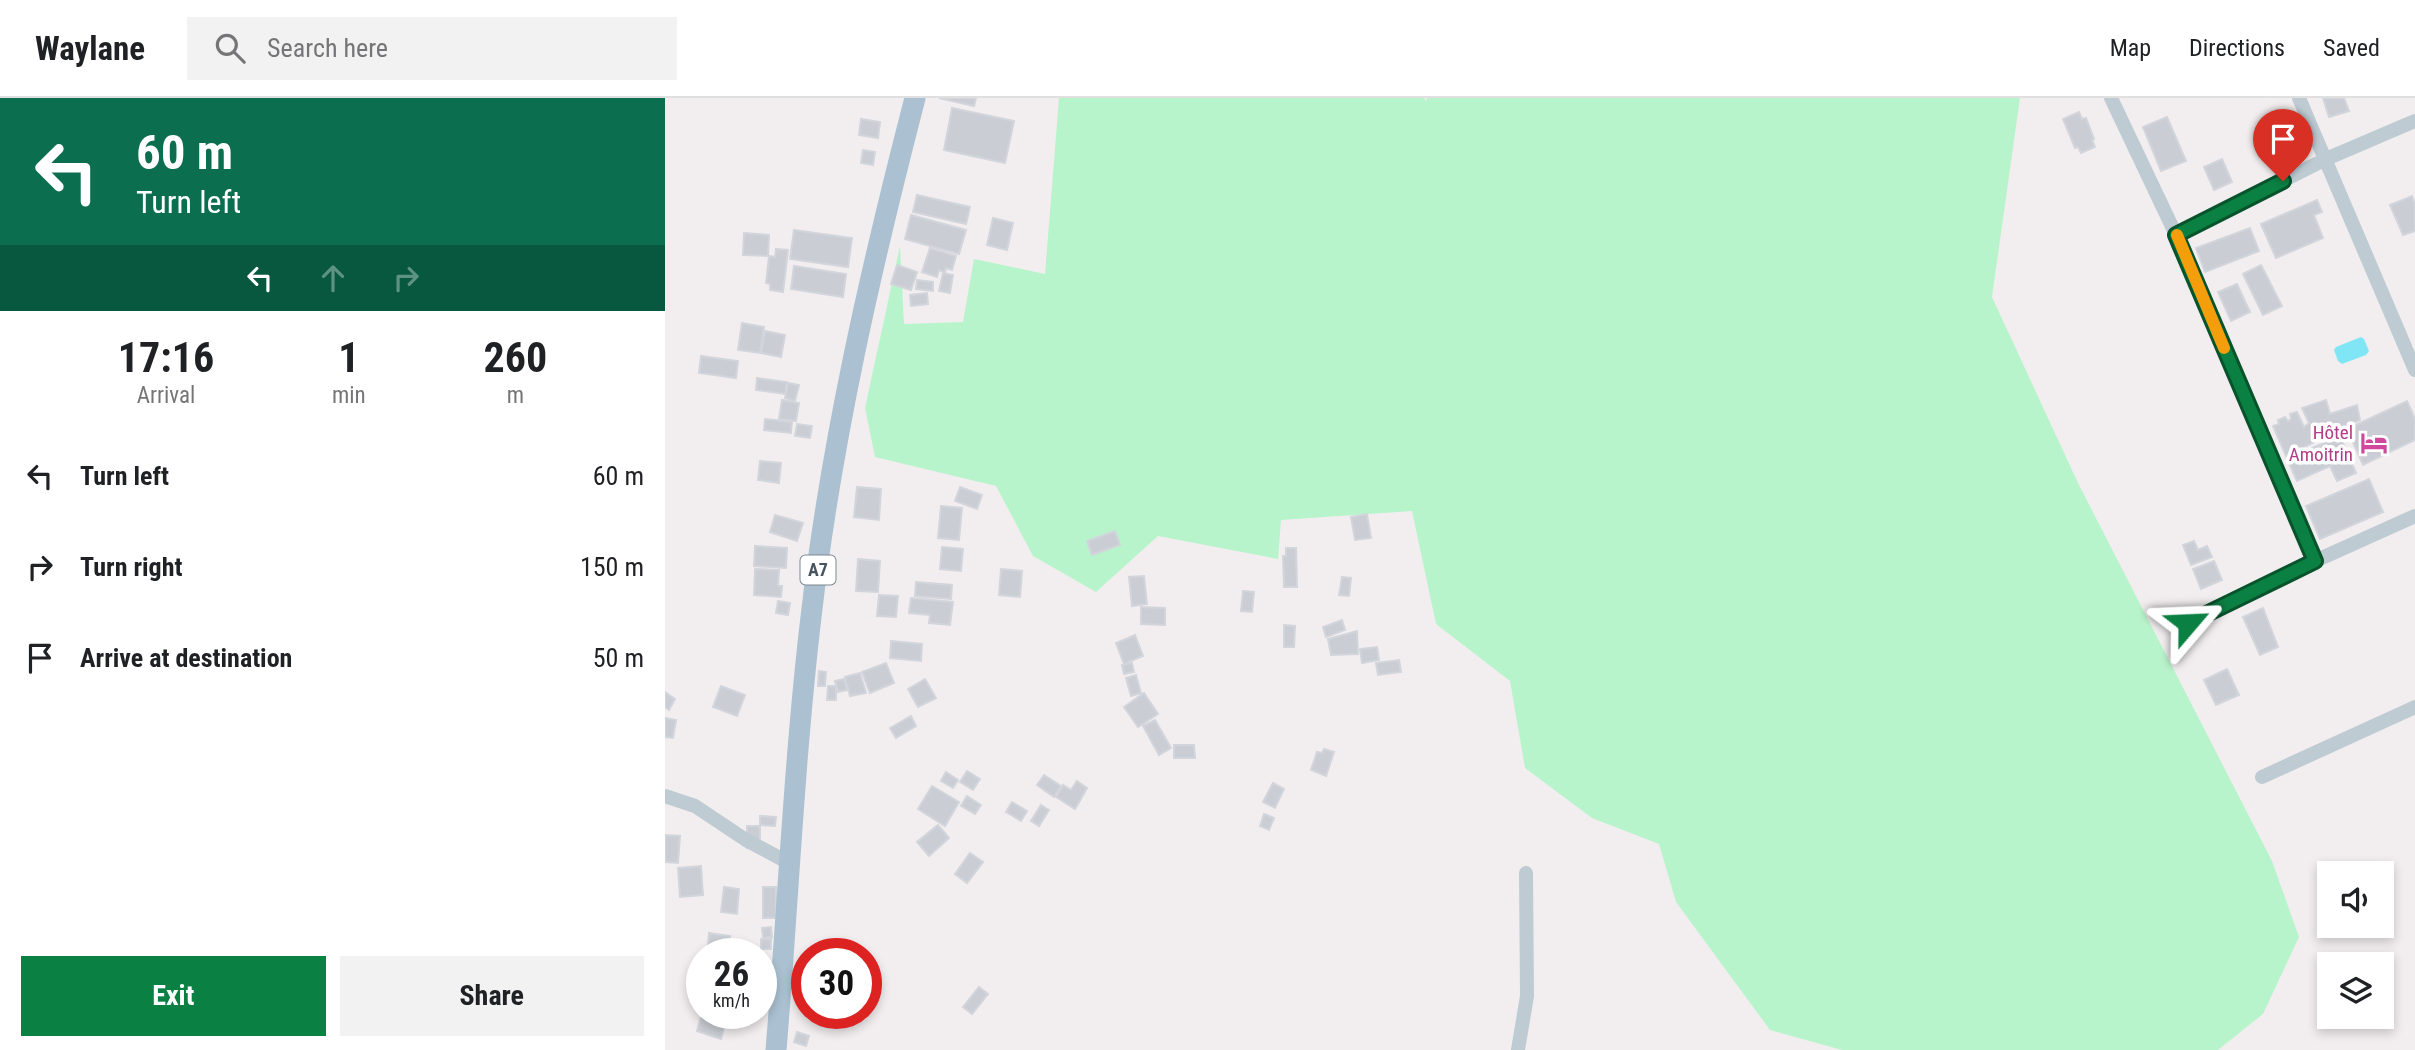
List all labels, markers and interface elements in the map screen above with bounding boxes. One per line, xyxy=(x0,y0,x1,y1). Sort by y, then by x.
search box xyxy=(187,17,677,80)
text: Waylane xyxy=(35,29,145,68)
icon: search xyxy=(211,29,249,67)
text: Search here xyxy=(267,33,388,63)
text: Map xyxy=(2110,34,2151,62)
text: Directions xyxy=(2189,34,2285,62)
text: Saved xyxy=(2323,34,2380,62)
pin xyxy=(2253,109,2313,181)
icon: arrive xyxy=(2264,120,2302,158)
text: 60 m xyxy=(136,124,233,181)
icon: left xyxy=(21,126,112,217)
text: Turn left xyxy=(136,183,241,221)
icon: left xyxy=(241,259,279,297)
icon: ahead xyxy=(314,259,352,297)
icon: right xyxy=(387,259,425,297)
text: 17:16 xyxy=(118,333,214,382)
text: 1 xyxy=(338,333,359,382)
text: 260 xyxy=(483,333,547,382)
text: Arrival xyxy=(137,382,195,409)
text: min xyxy=(332,382,366,409)
text: m xyxy=(507,382,524,409)
place label: Hôtel Amoitrin xyxy=(2289,421,2353,466)
hotel icon: Hôtel Amoitrin xyxy=(2359,428,2389,458)
icon: left xyxy=(21,457,59,495)
text: Turn left xyxy=(80,461,169,491)
text: 60 m xyxy=(593,461,644,491)
icon: right xyxy=(21,548,59,586)
text: Turn right xyxy=(80,552,182,582)
text: 150 m xyxy=(580,552,644,582)
road number: A7 xyxy=(801,556,835,584)
position arrow xyxy=(2151,586,2225,660)
icon: arrive xyxy=(21,639,59,677)
text: Arrive at destination xyxy=(80,643,292,673)
text: 50 m xyxy=(593,643,644,673)
map controls xyxy=(2317,861,2394,1029)
button: sound xyxy=(2317,861,2394,938)
speed limit sign: 30 xyxy=(791,938,882,1029)
button: layers xyxy=(2317,952,2394,1029)
text: 26 xyxy=(714,954,749,995)
button: Exit xyxy=(21,956,326,1036)
button: Share xyxy=(340,956,644,1036)
text: km/h xyxy=(713,990,750,1011)

